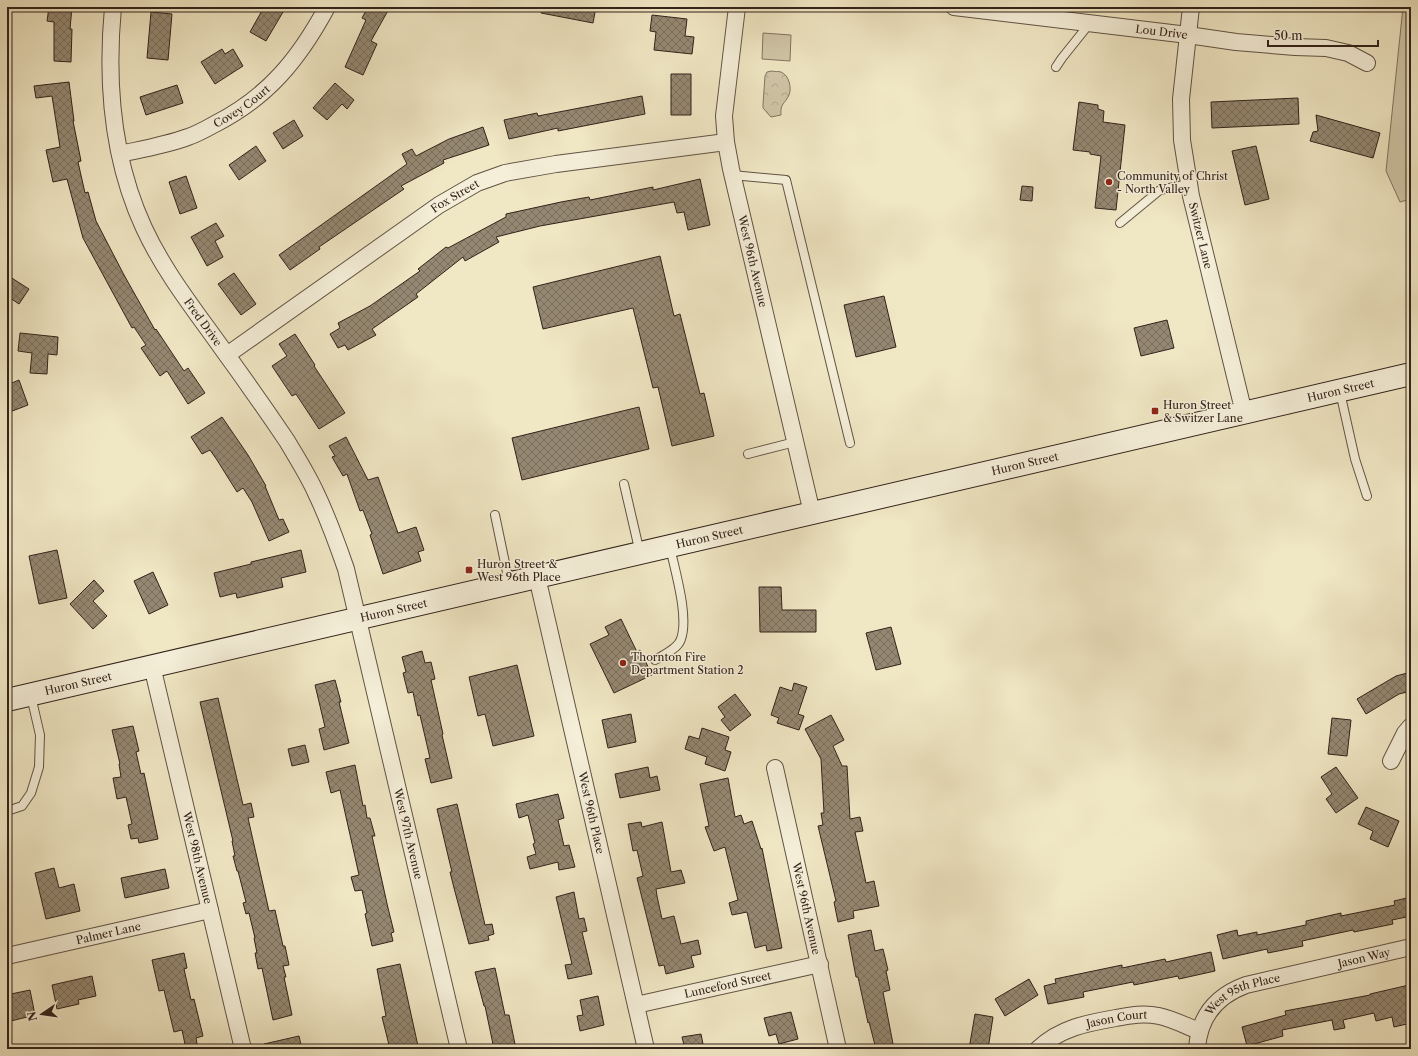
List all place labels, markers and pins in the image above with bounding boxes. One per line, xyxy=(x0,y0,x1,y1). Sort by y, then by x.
place label: Community of Christ - North Valley xyxy=(1117,169,1228,196)
marker: Community of Christ - North Valley xyxy=(1104,177,1114,187)
place label: Huron Street & Switzer Lane xyxy=(1163,398,1243,425)
marker: Huron Street & Switzer Lane xyxy=(1150,406,1160,416)
place label: Huron Street & West 96th Place xyxy=(476,557,561,584)
marker: Huron Street & West 96th Place xyxy=(464,565,474,575)
place label: Thornton Fire Department Station 2 xyxy=(631,650,744,677)
marker: Thornton Fire Department Station 2 xyxy=(618,658,628,668)

